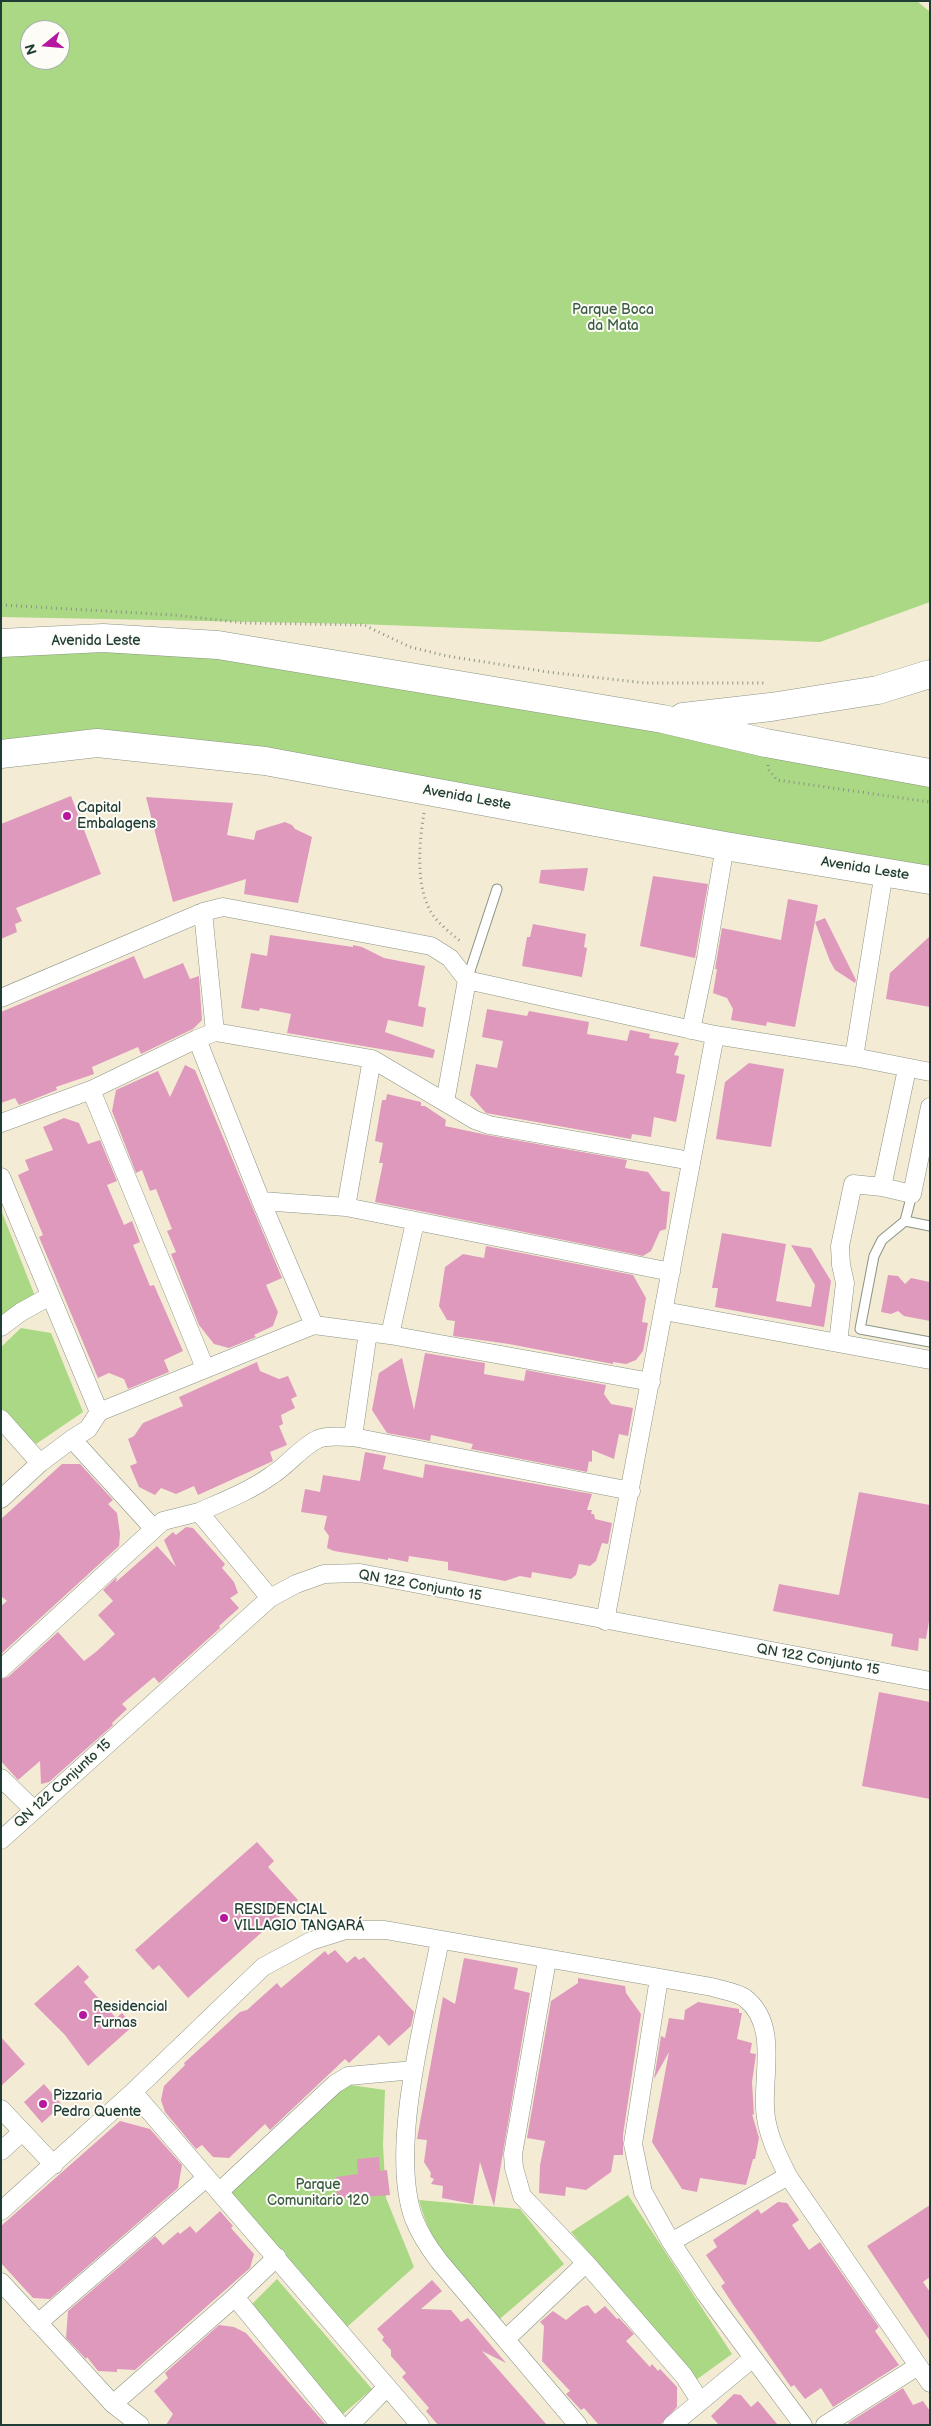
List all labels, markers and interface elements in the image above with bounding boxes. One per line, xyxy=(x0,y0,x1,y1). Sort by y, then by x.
north arrow xyxy=(20,20,70,70)
text: N xyxy=(21,42,41,57)
park label: Parque Boca da Mata xyxy=(572,302,654,334)
street label: Avenida Leste xyxy=(52,633,140,649)
street label: Avenida Leste xyxy=(422,782,512,814)
place label: Capital Embalagens xyxy=(77,800,156,832)
marker: Capital Embalagens xyxy=(61,810,73,822)
street label: Avenida Leste xyxy=(820,854,910,884)
street label: QN 122 Conjunto 15 xyxy=(357,1567,483,1605)
street label: QN 122 Conjunto 15 xyxy=(755,1641,881,1679)
street label: QN 122 Conjunto 15 xyxy=(11,1736,115,1832)
place label: RESIDENCIAL VILLAGIO TANGARÁ xyxy=(234,1902,364,1934)
marker: RESIDENCIAL VILLAGIO TANGARÁ xyxy=(218,1912,230,1924)
place label: Residencial Furnas xyxy=(93,1999,167,2031)
marker: Residencial Furnas xyxy=(77,2009,89,2021)
place label: Pizzaria Pedra Quente xyxy=(53,2088,141,2120)
marker: Pizzaria Pedra Quente xyxy=(37,2098,49,2110)
park label: Parque Comunitario 120 xyxy=(267,2177,369,2210)

